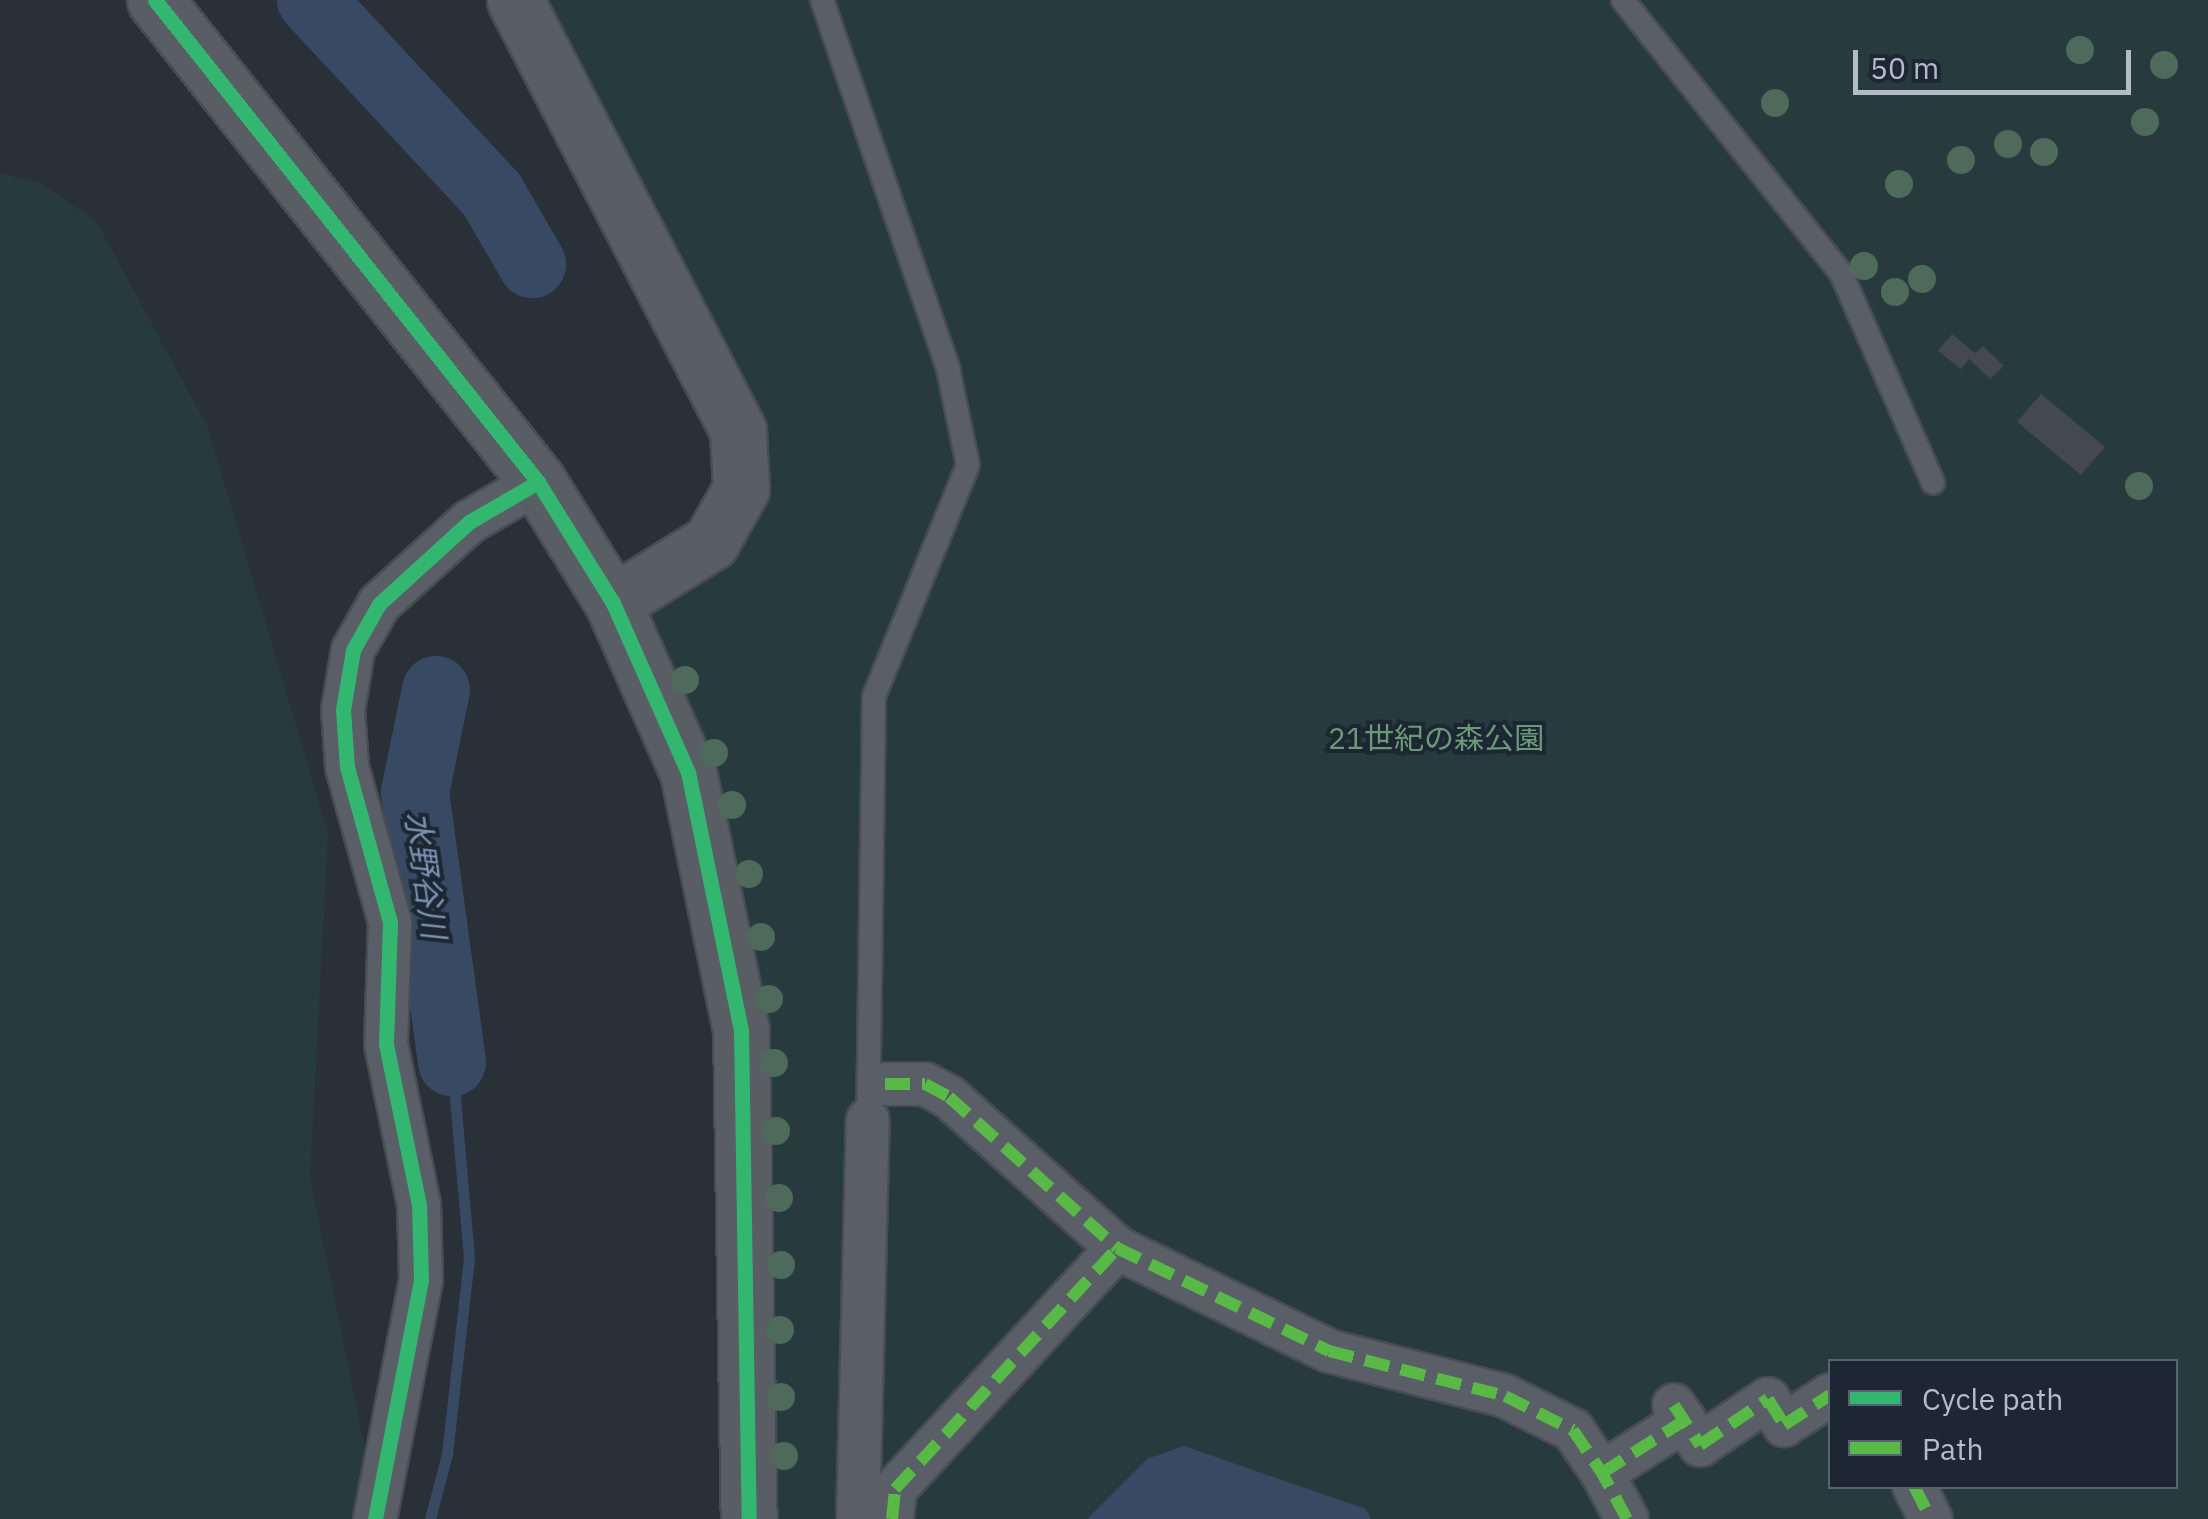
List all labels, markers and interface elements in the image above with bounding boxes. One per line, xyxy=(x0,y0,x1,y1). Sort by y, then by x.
scale bar xyxy=(1858,30,2136,92)
text: 50 m xyxy=(1870,48,1939,87)
park label: 21世紀の森公園 xyxy=(1328,720,1544,756)
water label: 水野谷川 xyxy=(398,809,454,941)
legend xyxy=(1828,1359,2178,1489)
text: Cycle path xyxy=(1922,1379,2063,1418)
text: Path xyxy=(1922,1429,1983,1468)

